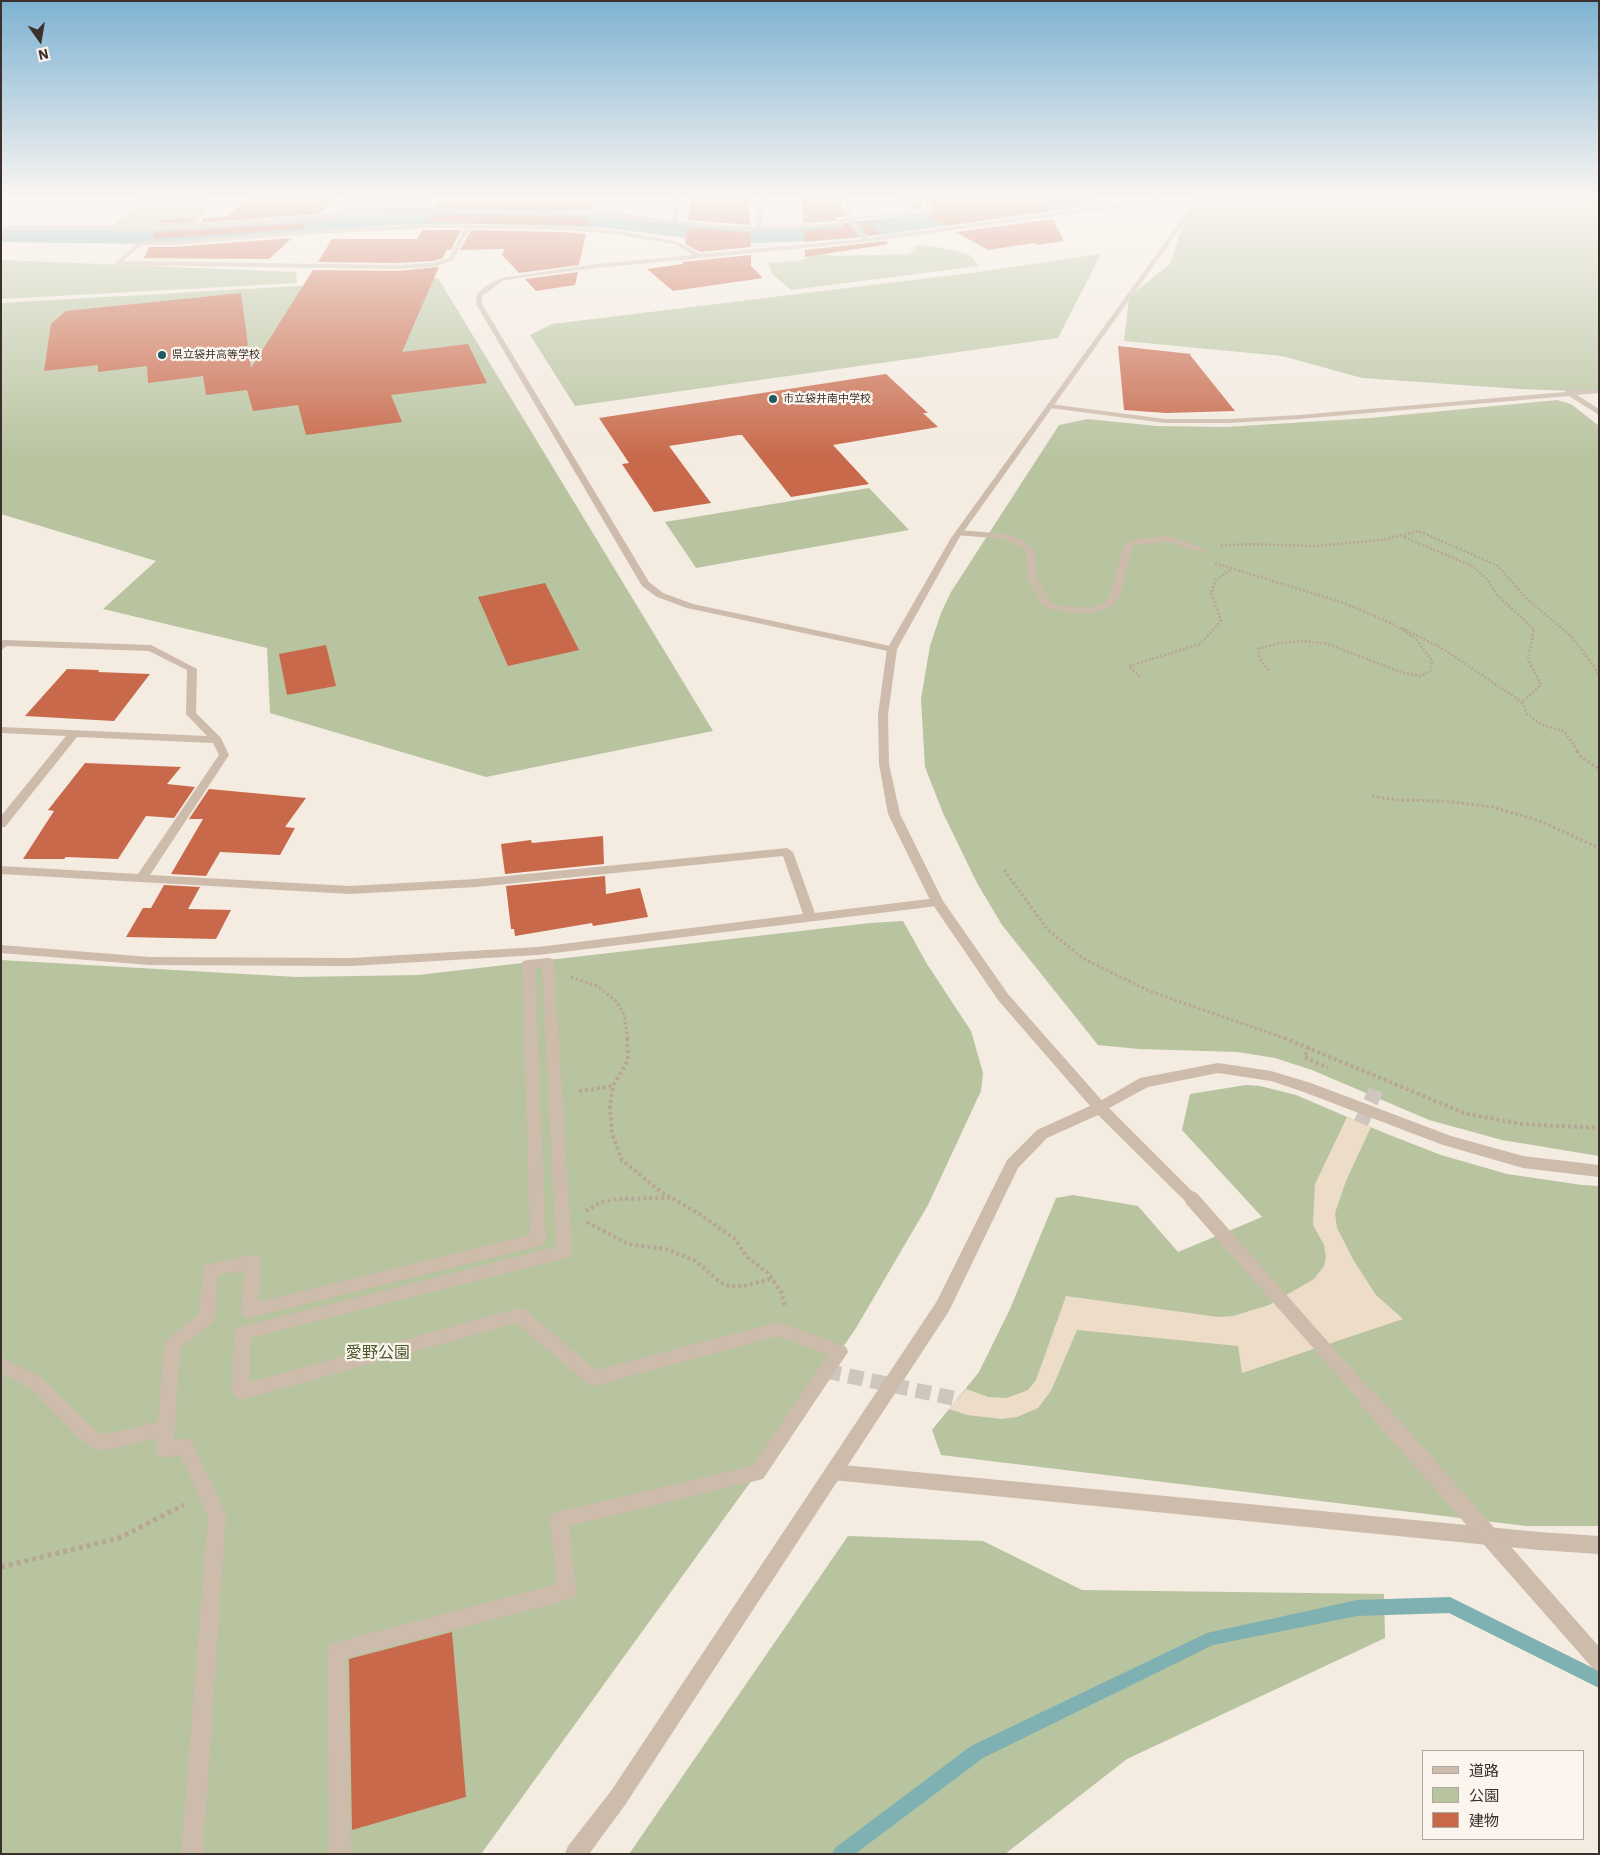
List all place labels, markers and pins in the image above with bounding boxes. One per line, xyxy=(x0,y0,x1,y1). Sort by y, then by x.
place label: 県立袋井高等学校 xyxy=(172,348,260,362)
marker: 県立袋井高等学校 xyxy=(156,349,168,361)
place label: 市立袋井南中学校 xyxy=(783,392,871,406)
marker: 市立袋井南中学校 xyxy=(767,393,779,405)

